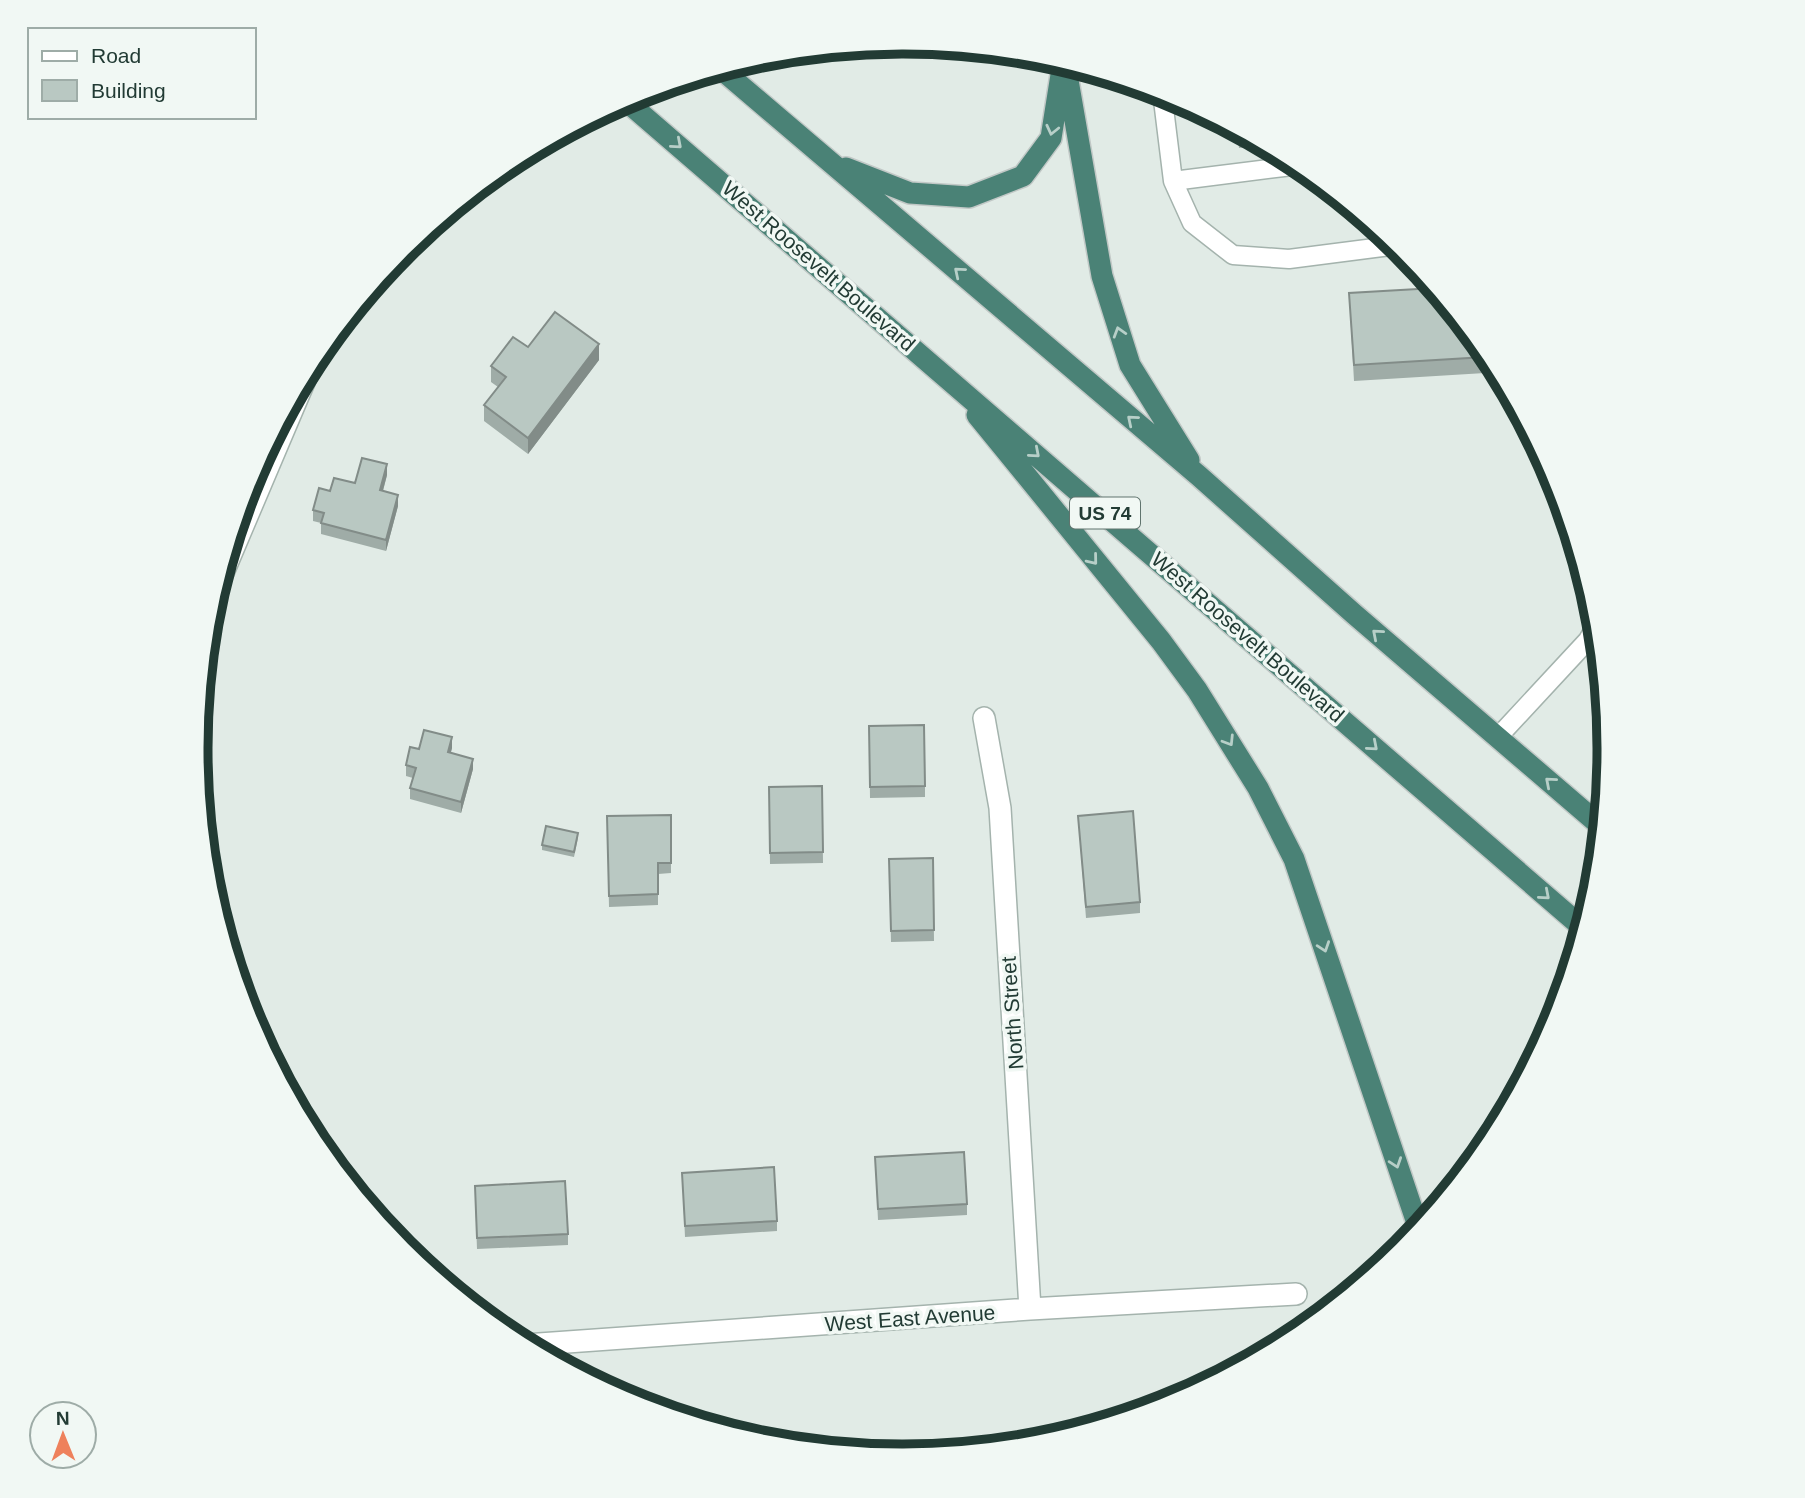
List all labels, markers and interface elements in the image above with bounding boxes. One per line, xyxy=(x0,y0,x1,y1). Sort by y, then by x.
legend xyxy=(28,28,256,119)
text: Road xyxy=(91,44,141,67)
text: Building xyxy=(91,79,166,102)
one-way arrow xyxy=(1045,123,1060,135)
one-way arrow xyxy=(668,136,681,148)
street label: West Roosevelt Boulevard xyxy=(718,176,920,356)
one-way arrow xyxy=(955,268,968,280)
one-way arrow xyxy=(1113,326,1128,338)
one-way arrow xyxy=(1128,416,1141,428)
one-way arrow xyxy=(1026,445,1039,457)
road number: US 74 xyxy=(1070,498,1140,528)
street label: West Roosevelt Boulevard xyxy=(1147,547,1349,727)
one-way arrow xyxy=(1084,552,1097,564)
one-way arrow xyxy=(1373,630,1386,642)
one-way arrow xyxy=(1220,734,1233,747)
one-way arrow xyxy=(1365,738,1378,750)
one-way arrow xyxy=(1545,778,1558,790)
one-way arrow xyxy=(1537,887,1550,899)
one-way arrow xyxy=(1316,941,1330,953)
street label: North Street xyxy=(997,956,1027,1070)
one-way arrow xyxy=(1388,1156,1402,1168)
street label: West East Avenue xyxy=(824,1301,996,1335)
north arrow xyxy=(28,1400,98,1470)
text: N xyxy=(56,1408,70,1429)

